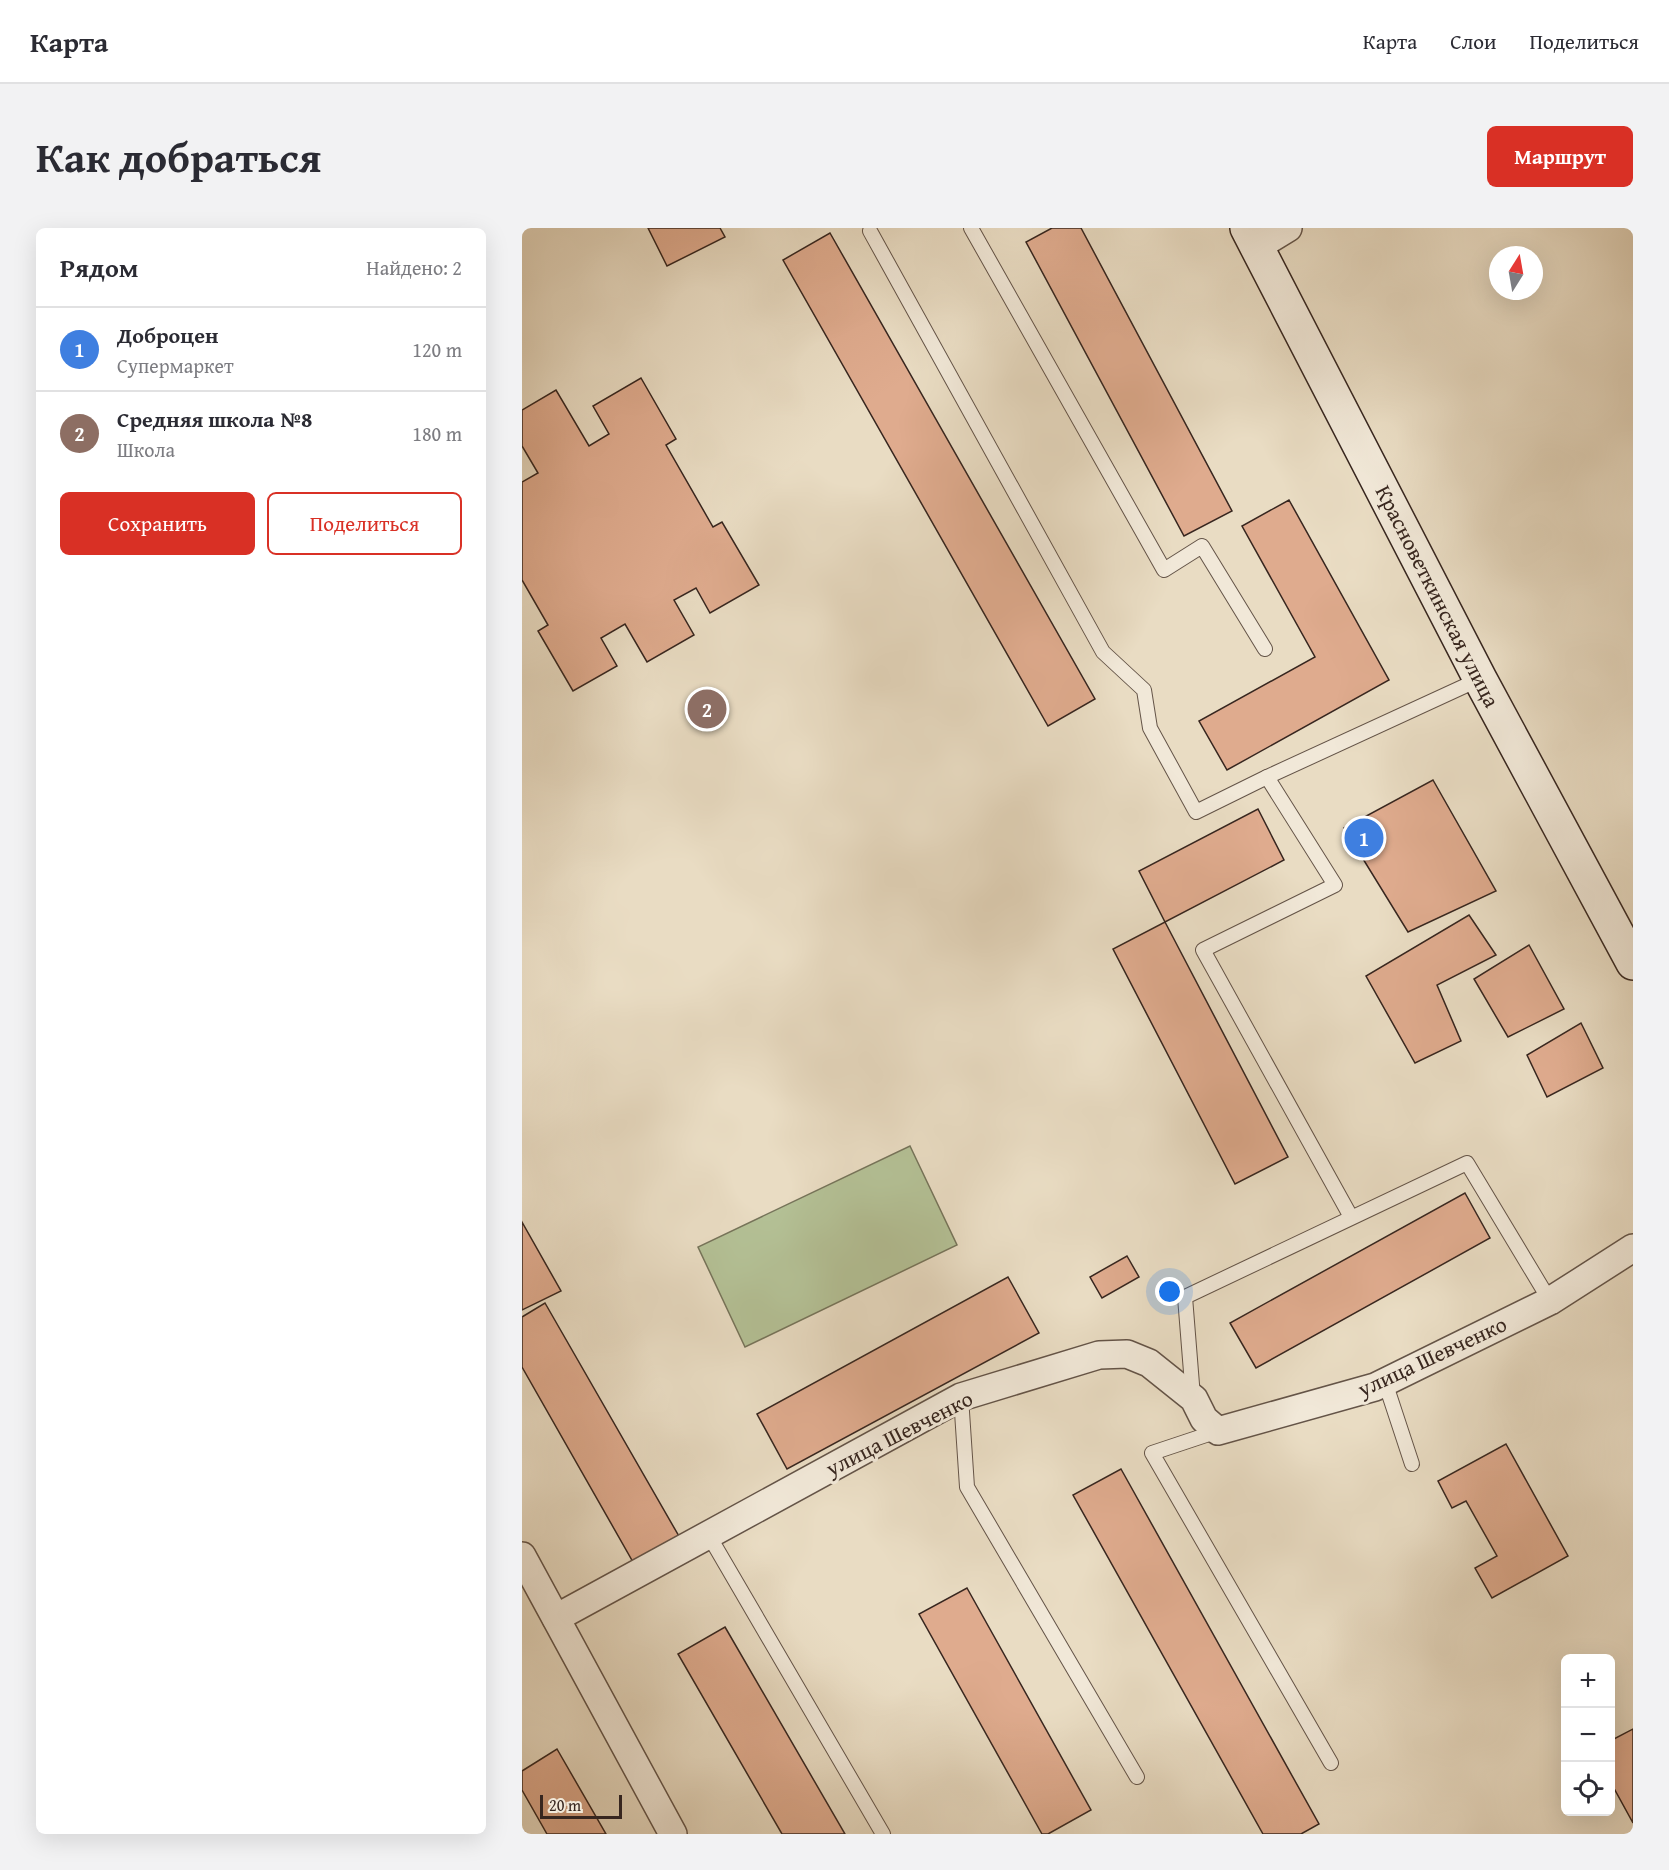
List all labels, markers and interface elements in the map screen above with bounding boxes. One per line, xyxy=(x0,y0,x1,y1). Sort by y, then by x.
text: Карта xyxy=(30,21,108,62)
text: Карта xyxy=(1363,26,1417,57)
text: Слои xyxy=(1450,26,1496,57)
text: Поделиться xyxy=(1529,26,1639,57)
text: Как добраться xyxy=(36,126,321,187)
button: Маршрут xyxy=(1487,126,1633,187)
north arrow xyxy=(1489,246,1543,300)
text: Рядом xyxy=(60,248,138,287)
text: Найдено: 2 xyxy=(366,253,462,282)
text: Доброцен xyxy=(117,319,219,351)
text: 1 xyxy=(74,335,85,364)
text: 120 m xyxy=(412,335,462,364)
text: Супермаркет xyxy=(117,351,234,380)
text: Средняя школа №8 xyxy=(117,403,312,435)
text: 2 xyxy=(74,419,85,448)
text: 180 m xyxy=(412,419,462,448)
text: Школа xyxy=(117,435,175,464)
street label: Красноветкинская улица xyxy=(1368,479,1508,713)
button: Сохранить xyxy=(60,492,255,555)
button: Поделиться xyxy=(267,492,462,555)
pin: 2 xyxy=(688,686,726,732)
pin: 1 xyxy=(1344,816,1384,860)
your location xyxy=(1155,1277,1184,1306)
street label: улица Шевченко xyxy=(1351,1307,1512,1405)
street label: улица Шевченко xyxy=(819,1382,978,1484)
map controls xyxy=(1561,1654,1615,1816)
button: + xyxy=(1561,1654,1615,1708)
button: − xyxy=(1561,1708,1615,1762)
button: locate xyxy=(1561,1762,1615,1816)
scale bar xyxy=(540,1792,622,1820)
text: 20 m xyxy=(549,1793,581,1817)

